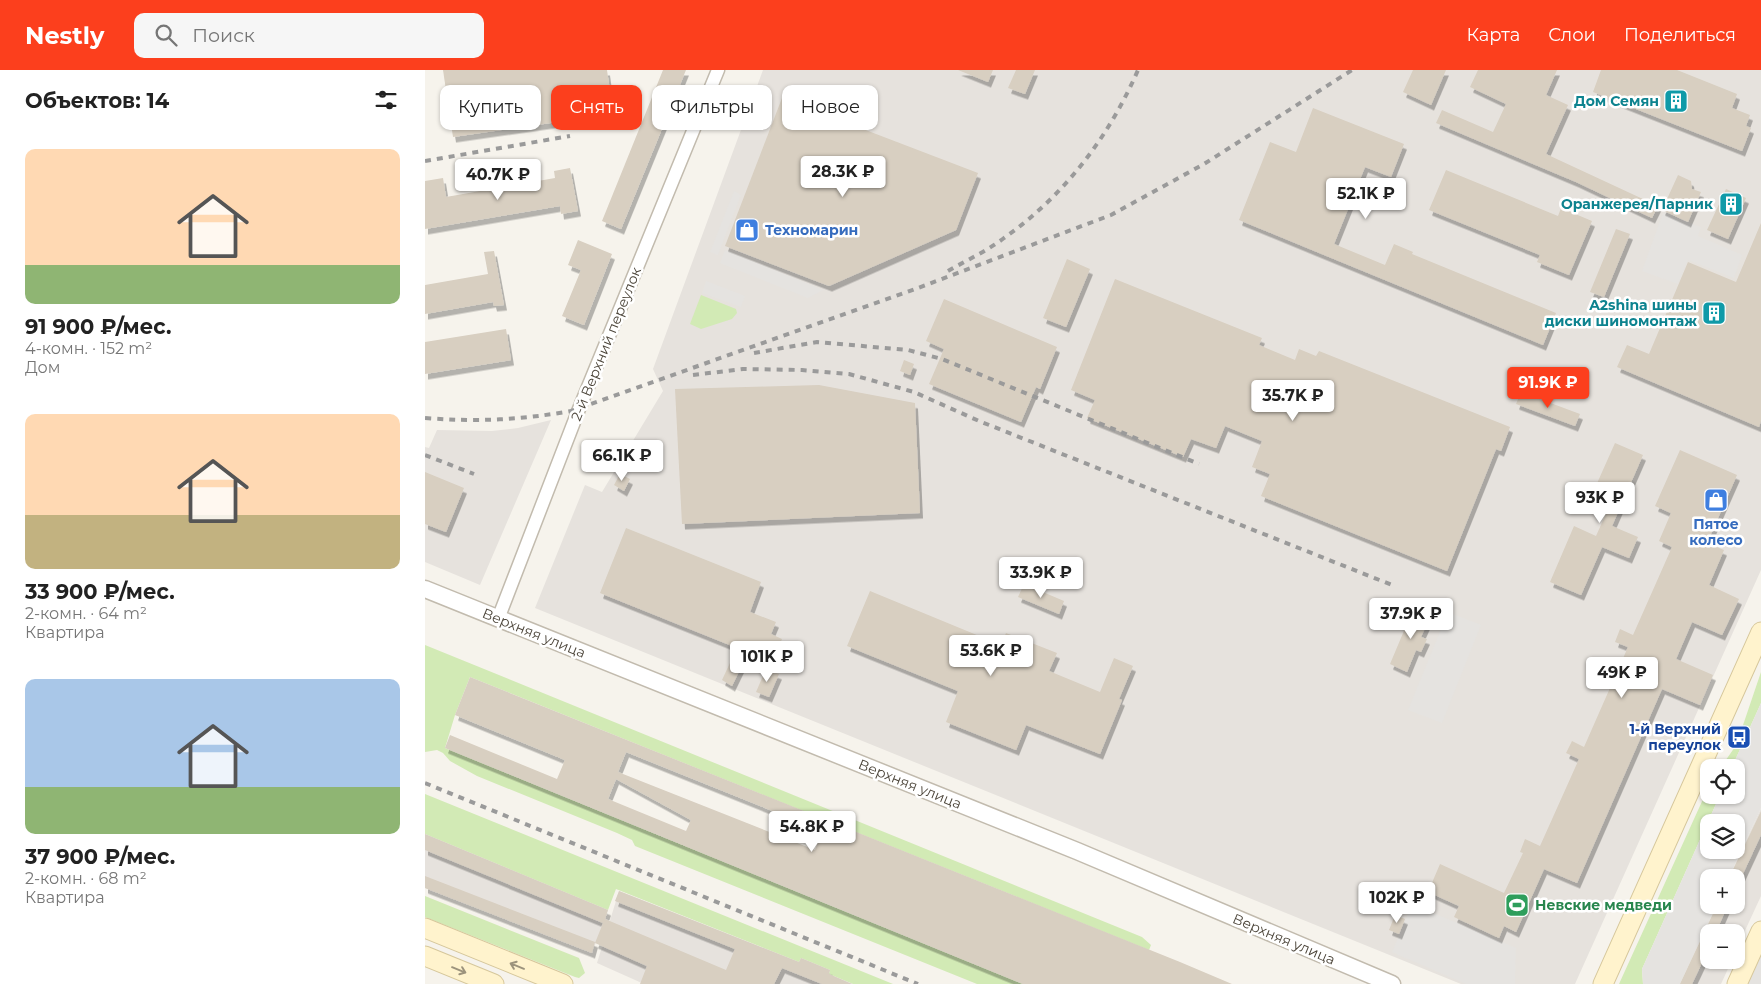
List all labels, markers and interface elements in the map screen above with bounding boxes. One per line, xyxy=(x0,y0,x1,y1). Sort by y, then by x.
search box xyxy=(134,13,484,58)
text: Nestly xyxy=(25,21,104,50)
icon: search xyxy=(152,21,180,49)
text: Поиск xyxy=(192,24,255,47)
text: Карта xyxy=(1466,24,1520,46)
text: Слои xyxy=(1548,24,1596,46)
text: Поделиться xyxy=(1624,24,1736,46)
chip: Купить xyxy=(440,85,541,130)
chip: Снять xyxy=(551,85,642,130)
chip: Фильтры xyxy=(652,85,772,130)
chip: Новое xyxy=(782,85,878,130)
icon: filters xyxy=(372,86,400,114)
text: Объектов: 14 xyxy=(25,88,169,113)
building icon: Дом Семян xyxy=(1663,88,1689,114)
place label: Дом Семян xyxy=(1574,92,1659,110)
pin: 28.3K ₽ xyxy=(797,156,889,198)
pin: 40.7K ₽ xyxy=(452,158,544,201)
text: 28.3K ₽ xyxy=(812,162,874,181)
text: 40.7K ₽ xyxy=(466,165,530,184)
pin: 52.1K ₽ xyxy=(1320,178,1412,220)
icon: home xyxy=(168,181,258,271)
text: 52.1K ₽ xyxy=(1337,184,1395,203)
building icon: Оранжерея/Парник xyxy=(1718,191,1744,217)
place label: Оранжерея/Парник xyxy=(1561,195,1713,213)
shop icon: Техномарин xyxy=(734,217,760,243)
place label: Техномарин xyxy=(765,221,858,239)
street label: 2-й Верхний переулок xyxy=(567,264,645,424)
place label: A2shina шины диски шиномонтаж xyxy=(1545,296,1697,330)
building icon: A2shina шины диски шиномонтаж xyxy=(1701,300,1727,326)
text: 91 900 ₽/мес. xyxy=(25,314,172,339)
text: 4-комн. · 152 m² xyxy=(25,339,152,358)
text: Дом xyxy=(25,358,60,377)
pin: 91.9K ₽ xyxy=(1502,366,1594,409)
text: 91.9K ₽ xyxy=(1518,373,1578,392)
pin: 35.7K ₽ xyxy=(1247,380,1339,422)
text: 35.7K ₽ xyxy=(1262,386,1324,405)
pin: 66.1K ₽ xyxy=(576,440,668,482)
icon: home xyxy=(168,446,258,536)
text: 66.1K ₽ xyxy=(592,446,652,465)
pin: 93K ₽ xyxy=(1565,482,1635,524)
shop icon: Пятое колесо xyxy=(1703,487,1729,513)
text: 93K ₽ xyxy=(1576,488,1624,507)
place label: Пятое колесо xyxy=(1689,515,1743,549)
pin: 33.9K ₽ xyxy=(995,556,1087,599)
text: 33.9K ₽ xyxy=(1010,563,1072,582)
text: 33 900 ₽/мес. xyxy=(25,579,175,604)
pin: 37.9K ₽ xyxy=(1365,598,1457,640)
text: 2-комн. · 64 m² xyxy=(25,604,147,623)
street label: Верхняя улица xyxy=(480,604,588,662)
text: 37.9K ₽ xyxy=(1380,604,1442,623)
text: Квартира xyxy=(25,623,105,642)
pin: 53.6K ₽ xyxy=(945,634,1037,677)
pin: 101K ₽ xyxy=(726,640,808,683)
text: 53.6K ₽ xyxy=(960,641,1022,660)
text: 101K ₽ xyxy=(741,647,793,666)
pin: 49K ₽ xyxy=(1587,656,1657,699)
text: 49K ₽ xyxy=(1597,663,1647,682)
icon: home xyxy=(168,711,258,801)
place label: 1-й Верхний переулок xyxy=(1629,720,1721,754)
bus stop icon: 1-й Верхний переулок xyxy=(1726,724,1752,750)
street label: Верхняя улица xyxy=(856,755,964,813)
map controls xyxy=(1700,759,1745,969)
button: locate xyxy=(1700,759,1745,804)
pin: 54.8K ₽ xyxy=(766,810,858,853)
button: layers xyxy=(1700,814,1745,859)
text: 54.8K ₽ xyxy=(780,817,844,836)
text: 37 900 ₽/мес. xyxy=(25,844,175,869)
text: 2-комн. · 68 m² xyxy=(25,869,147,888)
button: + xyxy=(1700,869,1745,914)
pin: 102K ₽ xyxy=(1356,882,1438,924)
text: Квартира xyxy=(25,888,105,907)
text: 102K ₽ xyxy=(1369,888,1425,907)
sports icon: Невские медведи xyxy=(1504,892,1530,918)
place label: Невские медведи xyxy=(1535,896,1672,914)
street label: Верхняя улица xyxy=(1230,909,1338,969)
button: − xyxy=(1700,924,1745,969)
one-way arrow xyxy=(510,960,525,969)
one-way arrow xyxy=(451,966,467,975)

